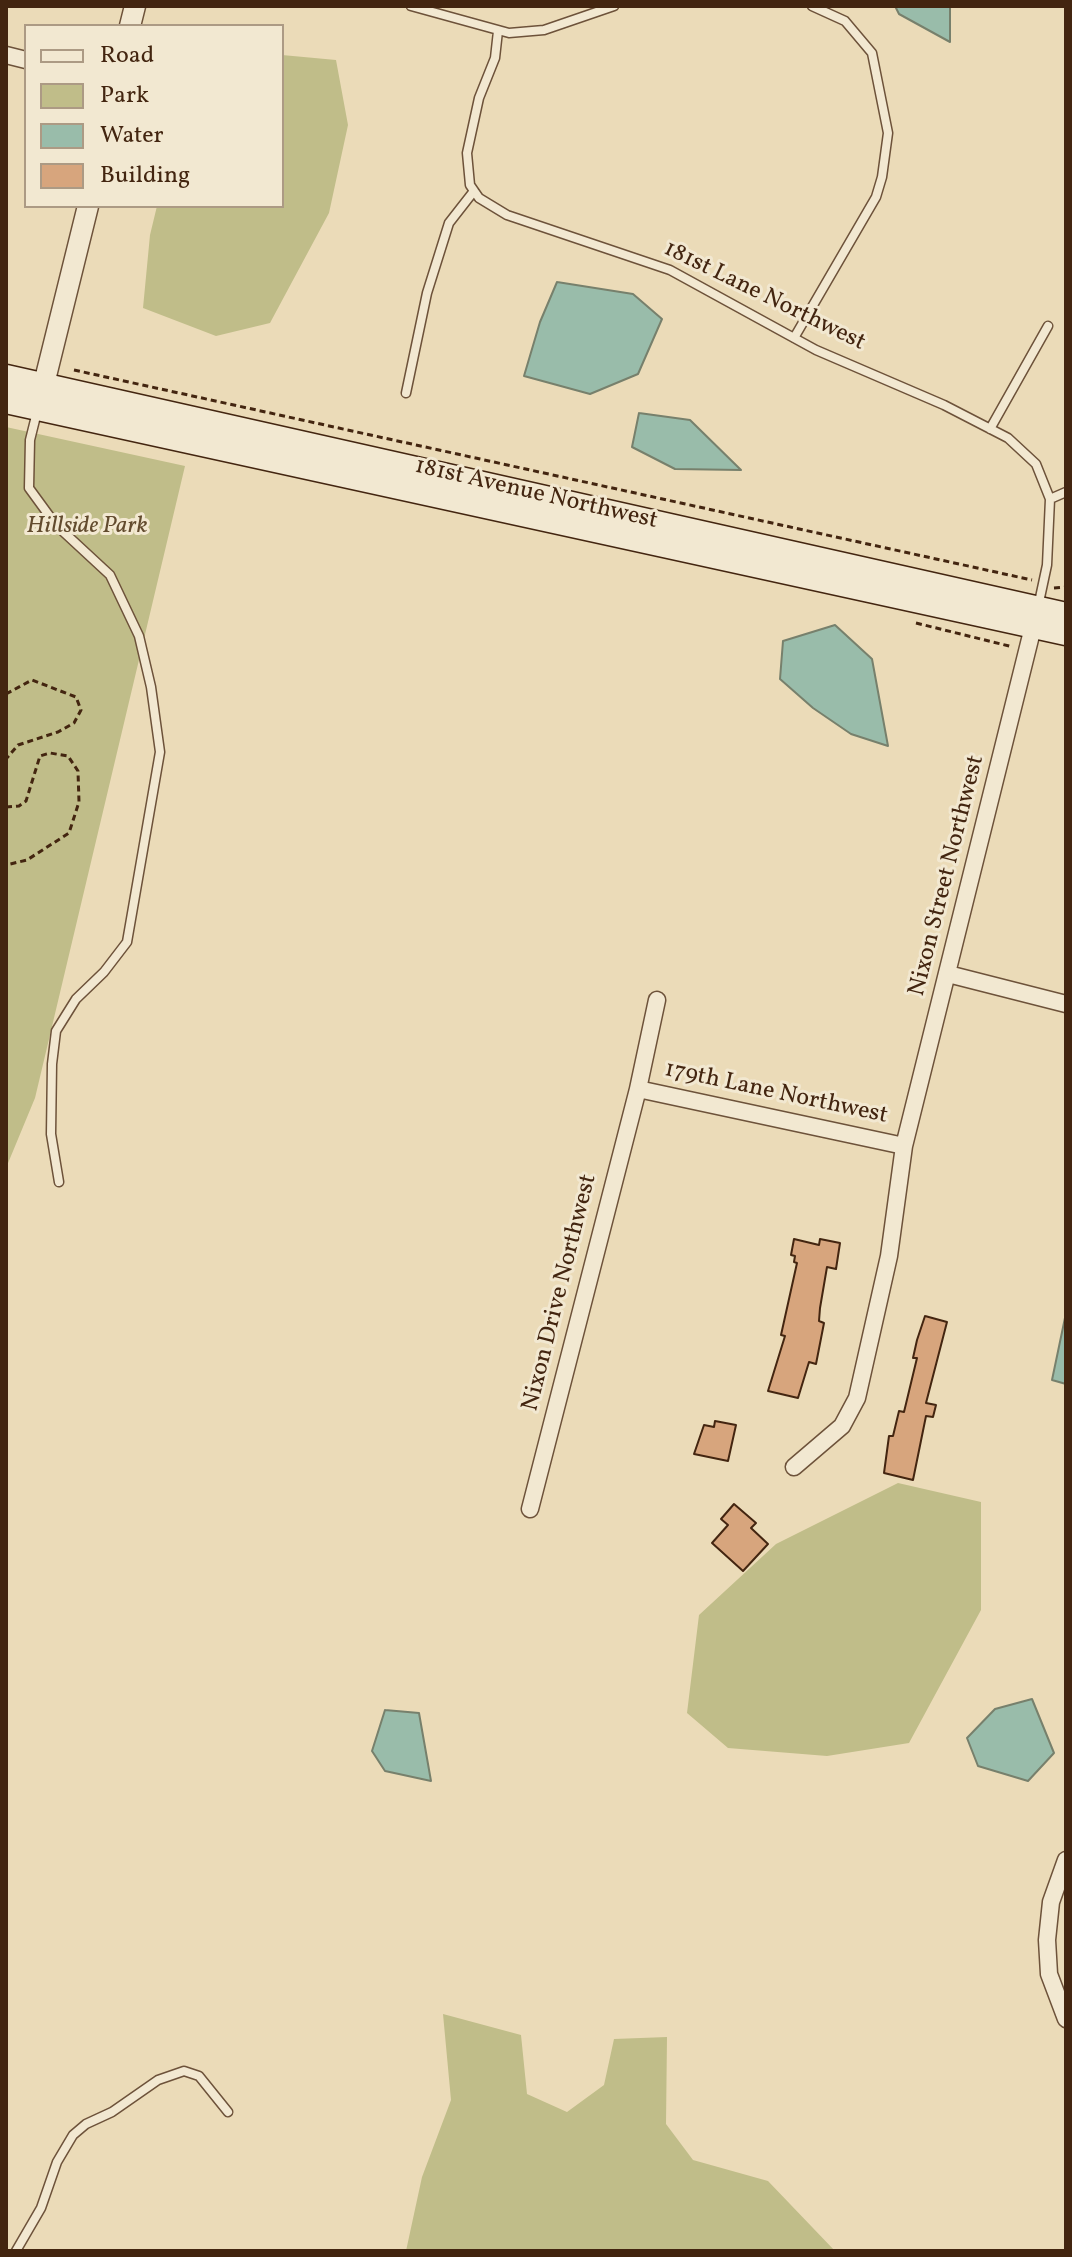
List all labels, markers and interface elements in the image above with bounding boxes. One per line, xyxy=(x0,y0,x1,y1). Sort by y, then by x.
legend xyxy=(24,24,284,208)
text: Road xyxy=(100,39,154,73)
text: Park xyxy=(100,79,149,113)
text: Water xyxy=(100,119,164,153)
text: Building xyxy=(100,159,190,193)
street label: 181st Lane Northwest xyxy=(658,236,870,358)
street label: 181st Avenue Northwest xyxy=(412,453,660,537)
park label: Hillside Park xyxy=(26,514,148,542)
street label: Nixon Street Northwest xyxy=(904,752,992,1000)
street label: 179th Lane Northwest xyxy=(662,1056,890,1132)
street label: Nixon Drive Northwest xyxy=(518,1172,604,1414)

